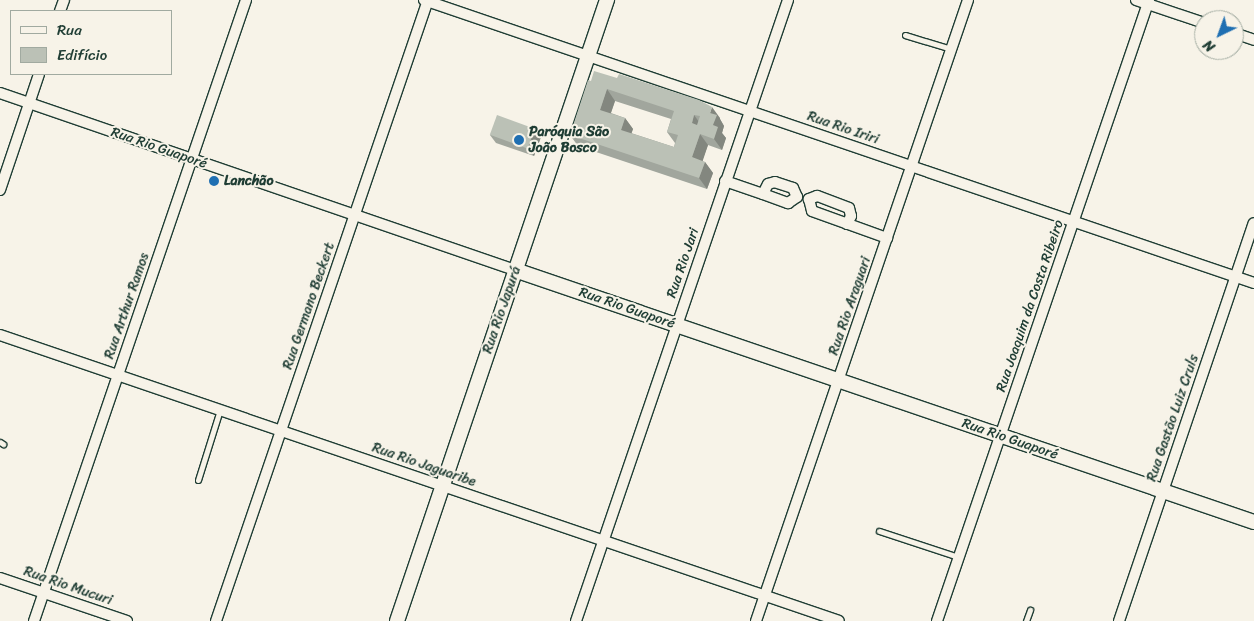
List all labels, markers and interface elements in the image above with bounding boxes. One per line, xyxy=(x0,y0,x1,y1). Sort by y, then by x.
legend xyxy=(10,10,172,75)
north arrow xyxy=(1194,10,1244,60)
text: Rua xyxy=(57,17,82,43)
text: N xyxy=(1197,33,1221,58)
text: Edifício xyxy=(57,42,107,68)
street label: Rua Rio Iriri xyxy=(805,108,881,148)
street label: Rua Rio Guaporé xyxy=(109,124,209,172)
place label: Paróquia São João Bosco xyxy=(529,124,609,156)
marker: Paróquia São João Bosco xyxy=(513,134,525,146)
place label: Lanchão xyxy=(224,173,274,189)
marker: Lanchão xyxy=(208,175,220,187)
street label: Rua Joaquim da Costa Ribeiro xyxy=(993,218,1067,394)
street label: Rua Rio Jari xyxy=(663,226,703,300)
street label: Rua Germano Beckert xyxy=(279,240,339,372)
street label: Rua Arthur Ramos xyxy=(101,250,153,362)
street label: Rua Rio Araguari xyxy=(825,255,875,357)
street label: Rua Rio Japurá xyxy=(479,264,525,356)
street label: Rua Rio Guaporé xyxy=(577,284,677,332)
street label: Rua Gastão Luiz Cruls xyxy=(1143,353,1203,483)
street label: Rua Rio Guaporé xyxy=(960,415,1060,463)
street label: Rua Rio Jaguaribe xyxy=(370,439,478,491)
street label: Rua Rio Mucuri xyxy=(21,563,115,609)

